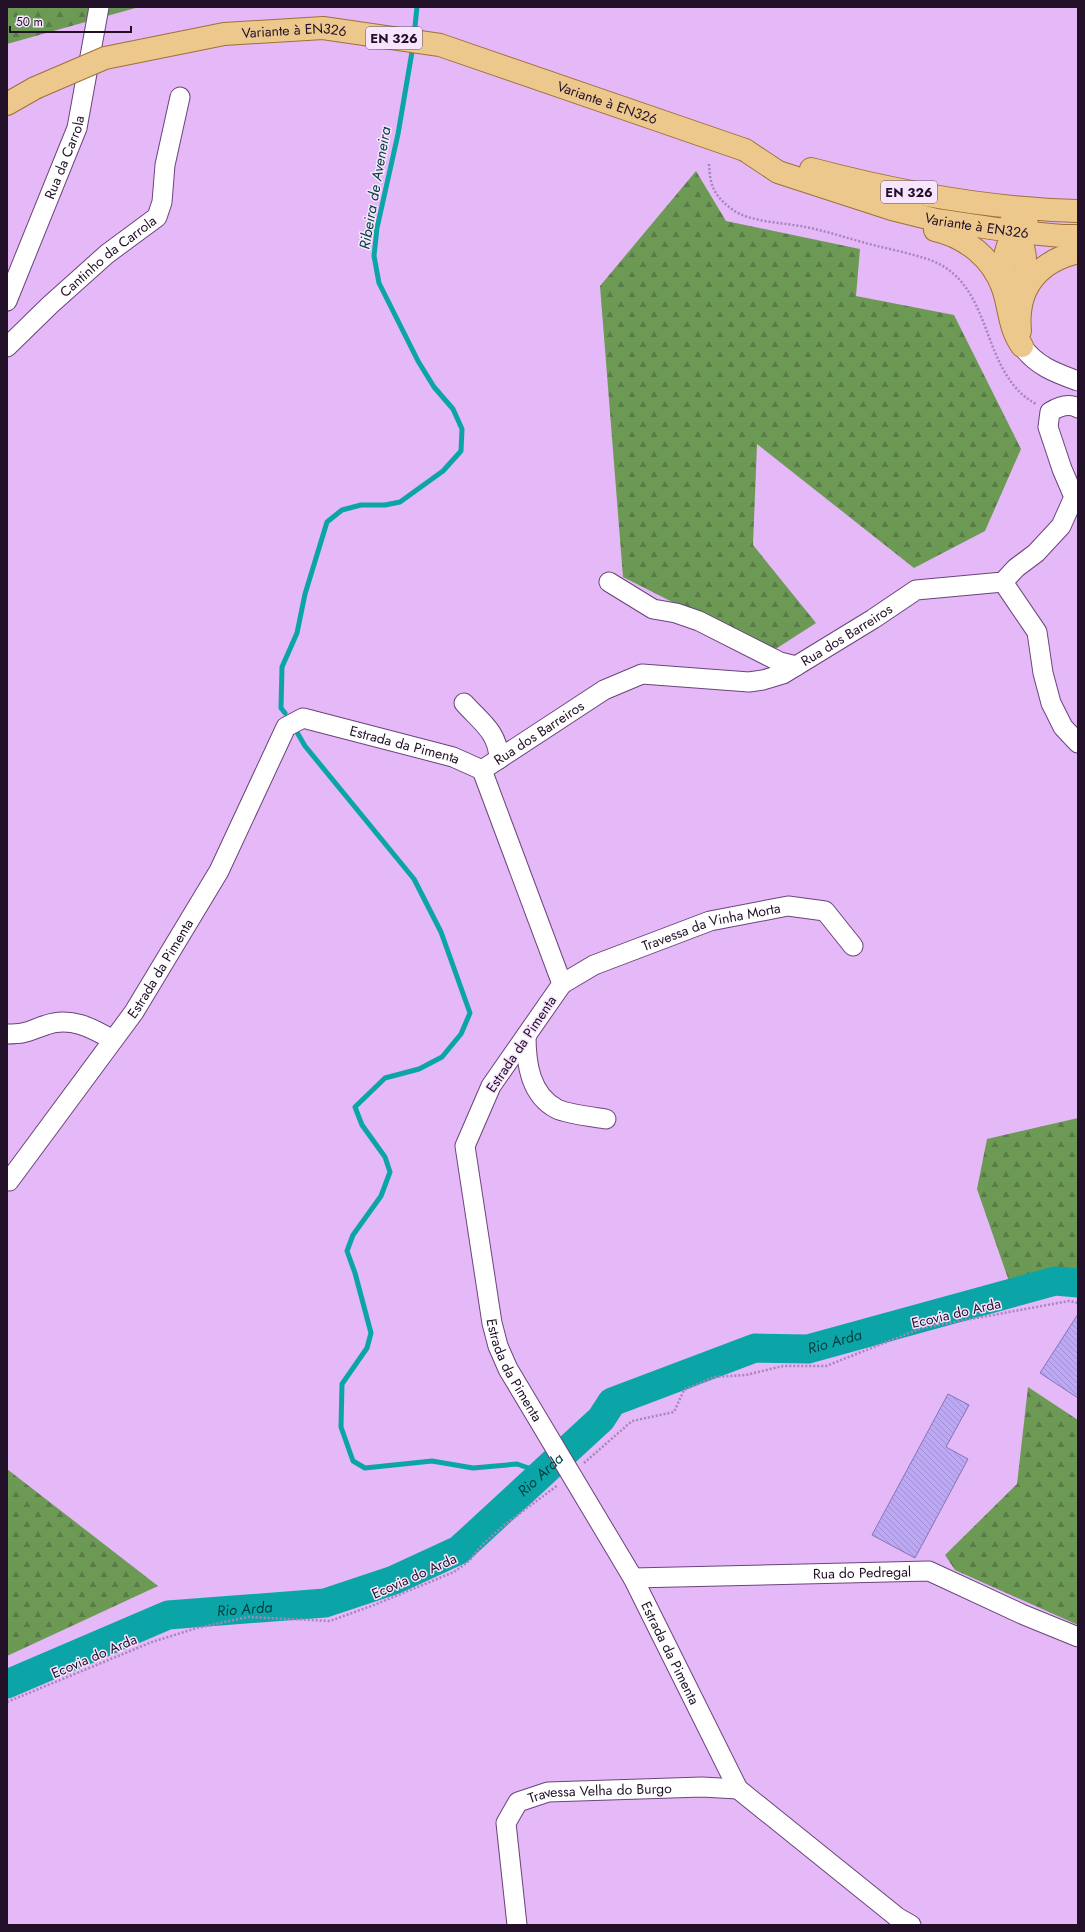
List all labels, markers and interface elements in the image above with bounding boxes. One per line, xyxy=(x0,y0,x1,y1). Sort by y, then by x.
scale bar xyxy=(10,8,131,34)
text: 50 m xyxy=(16,13,43,31)
street label: Variante à EN326 xyxy=(241,18,348,43)
road number: EN 326 xyxy=(366,27,422,49)
street label: Variante à EN326 xyxy=(554,76,660,129)
street label: Rua da Carrola xyxy=(39,114,89,202)
water label: Ribeira de Aveneira xyxy=(353,124,397,251)
road number: EN 326 xyxy=(881,181,937,203)
street label: Variante à EN326 xyxy=(922,208,1030,243)
street label: Cantinho da Carrola xyxy=(55,211,161,302)
street label: Rua dos Barreiros xyxy=(797,599,897,671)
street label: Rua dos Barreiros xyxy=(490,696,588,770)
street label: Estrada da Pimenta xyxy=(347,721,463,769)
street label: Travessa da Vinha Morta xyxy=(639,898,782,956)
street label: Estrada da Pimenta xyxy=(123,915,198,1023)
street label: Estrada da Pimenta xyxy=(481,992,561,1096)
street label: Ecovia do Arda xyxy=(909,1293,1003,1333)
street label: Estrada da Pimenta xyxy=(481,1317,547,1425)
water label: Rio Arda xyxy=(805,1323,865,1360)
water label: Rio Arda xyxy=(513,1447,569,1502)
street label: Ecovia do Arda xyxy=(368,1548,460,1604)
street label: Rua do Pedregal xyxy=(813,1561,911,1584)
water label: Rio Arda xyxy=(216,1596,274,1622)
street label: Estrada da Pimenta xyxy=(636,1598,704,1708)
street label: Ecovia do Arda xyxy=(48,1629,140,1683)
street label: Travessa Velha do Burgo xyxy=(525,1778,672,1808)

